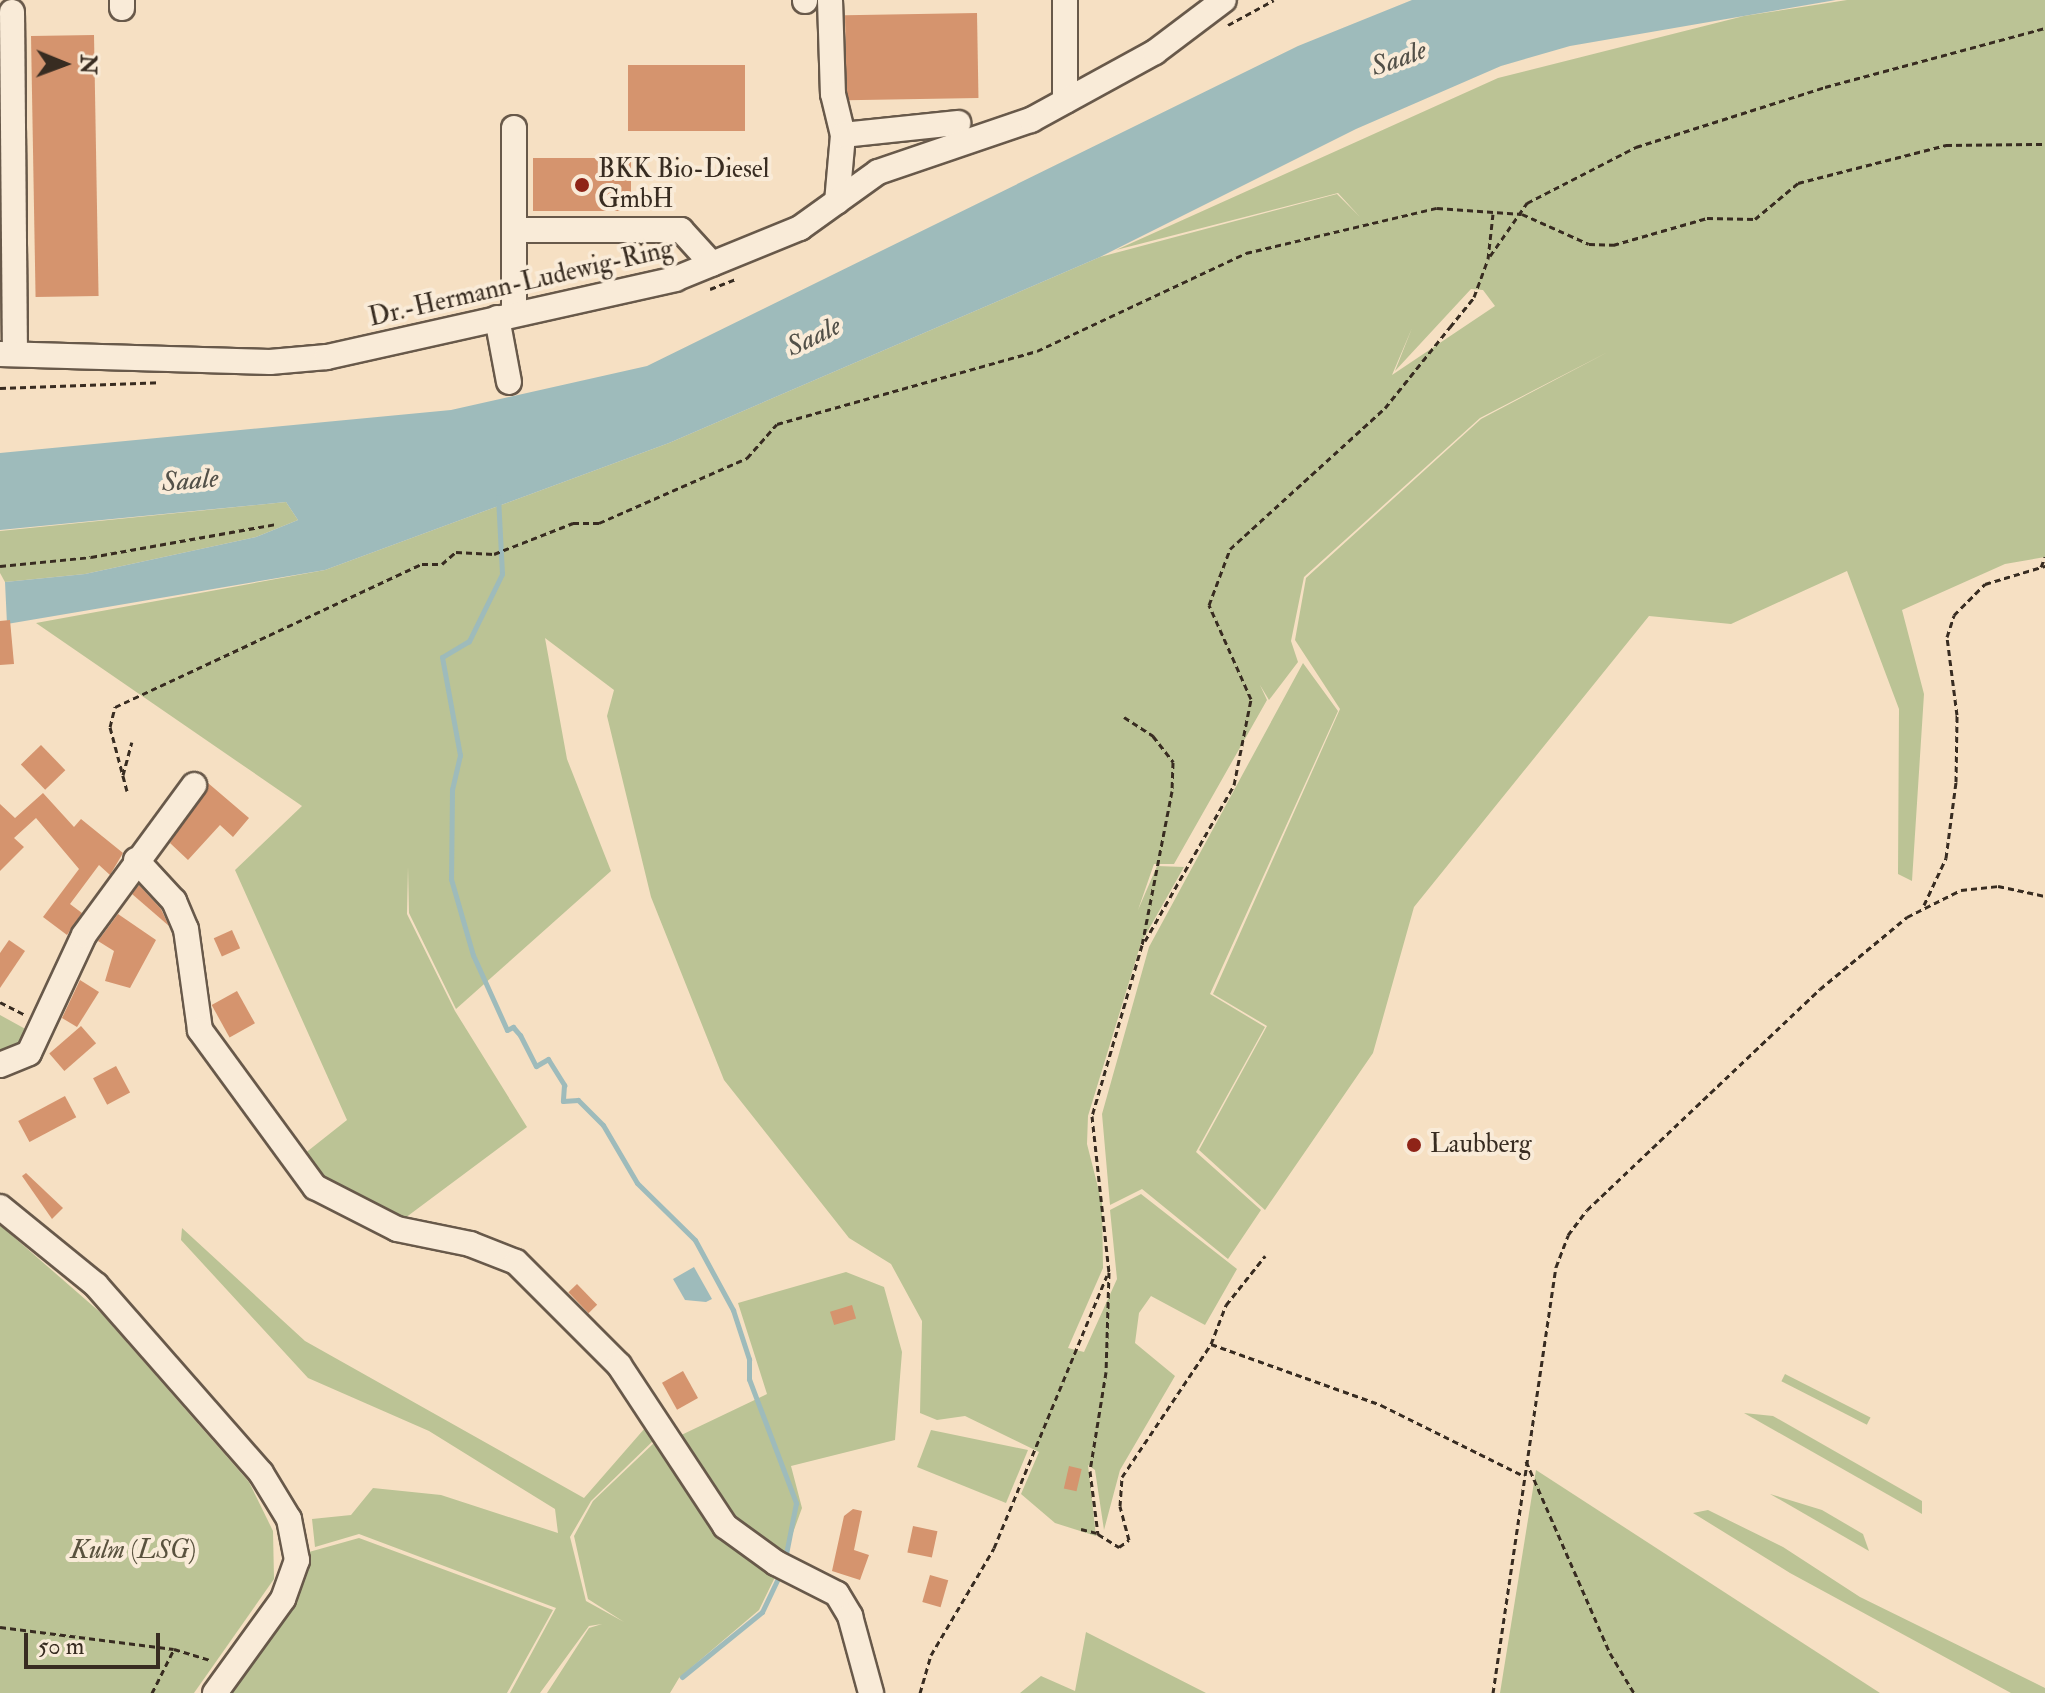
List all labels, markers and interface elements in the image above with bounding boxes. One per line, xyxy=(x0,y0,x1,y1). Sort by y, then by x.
north arrow xyxy=(24,24,104,104)
water label: Saale xyxy=(1367,34,1431,84)
text: N xyxy=(74,54,102,75)
place label: BKK Bio-Diesel GmbH xyxy=(598,154,769,216)
marker: BKK Bio-Diesel GmbH xyxy=(573,176,591,194)
street label: Dr.-Hermann-Ludewig-Ring xyxy=(366,234,676,334)
water label: Saale xyxy=(781,309,847,365)
water label: Saale xyxy=(160,462,220,500)
place label: Laubberg xyxy=(1430,1129,1532,1161)
marker: Laubberg xyxy=(1405,1136,1423,1154)
park label: Kulm (LSG) xyxy=(70,1535,196,1567)
scale bar xyxy=(28,1617,164,1667)
text: 50 m xyxy=(38,1631,84,1662)

